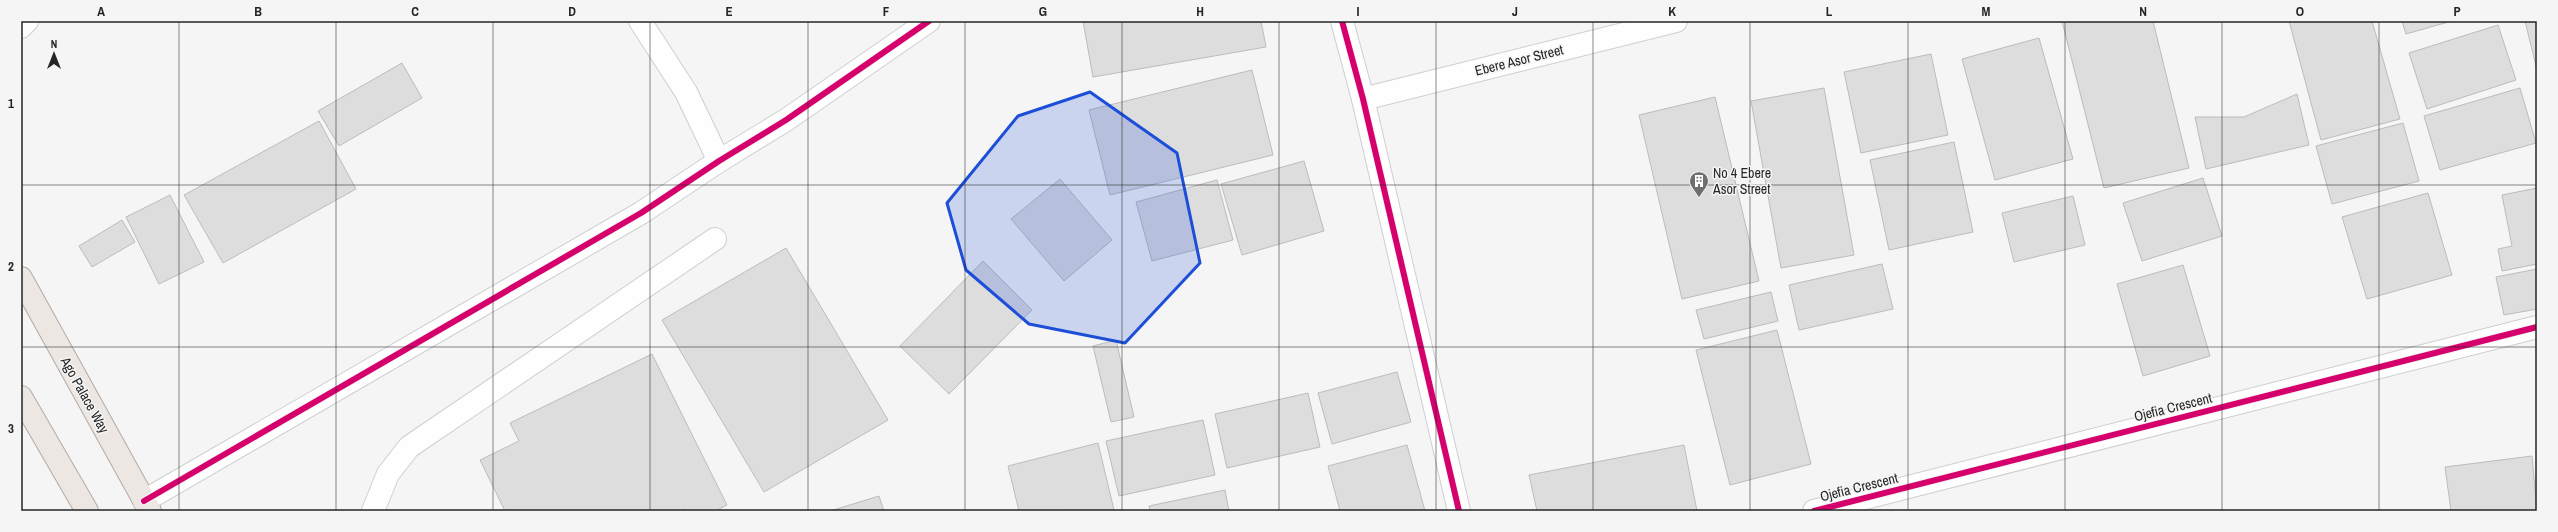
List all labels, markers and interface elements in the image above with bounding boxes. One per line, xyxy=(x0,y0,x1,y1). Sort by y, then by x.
text: A xyxy=(97,3,105,20)
text: B xyxy=(254,3,262,20)
text: C xyxy=(411,3,419,20)
text: D xyxy=(568,3,576,20)
text: E xyxy=(725,3,733,20)
text: F xyxy=(883,3,890,20)
text: G xyxy=(1039,3,1047,20)
text: H xyxy=(1196,3,1204,20)
text: I xyxy=(1357,3,1360,20)
text: J xyxy=(1512,3,1518,20)
text: K xyxy=(1668,3,1676,20)
text: L xyxy=(1826,3,1833,20)
text: M xyxy=(1982,3,1991,20)
text: N xyxy=(2139,3,2147,20)
text: O xyxy=(2296,3,2304,20)
text: P xyxy=(2453,3,2461,20)
north arrow xyxy=(34,34,74,74)
text: N xyxy=(51,37,57,51)
street label: Ebere Asor Street xyxy=(1473,40,1565,80)
text: 1 xyxy=(8,95,14,112)
place label: No 4 Ebere Asor Street xyxy=(1712,164,1771,198)
building icon: No 4 Ebere Asor Street xyxy=(1688,170,1710,198)
text: 2 xyxy=(8,258,14,275)
street label: Ago Palace Way xyxy=(56,353,113,437)
street label: Ojefia Crescent xyxy=(2132,389,2214,425)
text: 3 xyxy=(8,420,14,437)
street label: Ojefia Crescent xyxy=(1818,469,1900,505)

